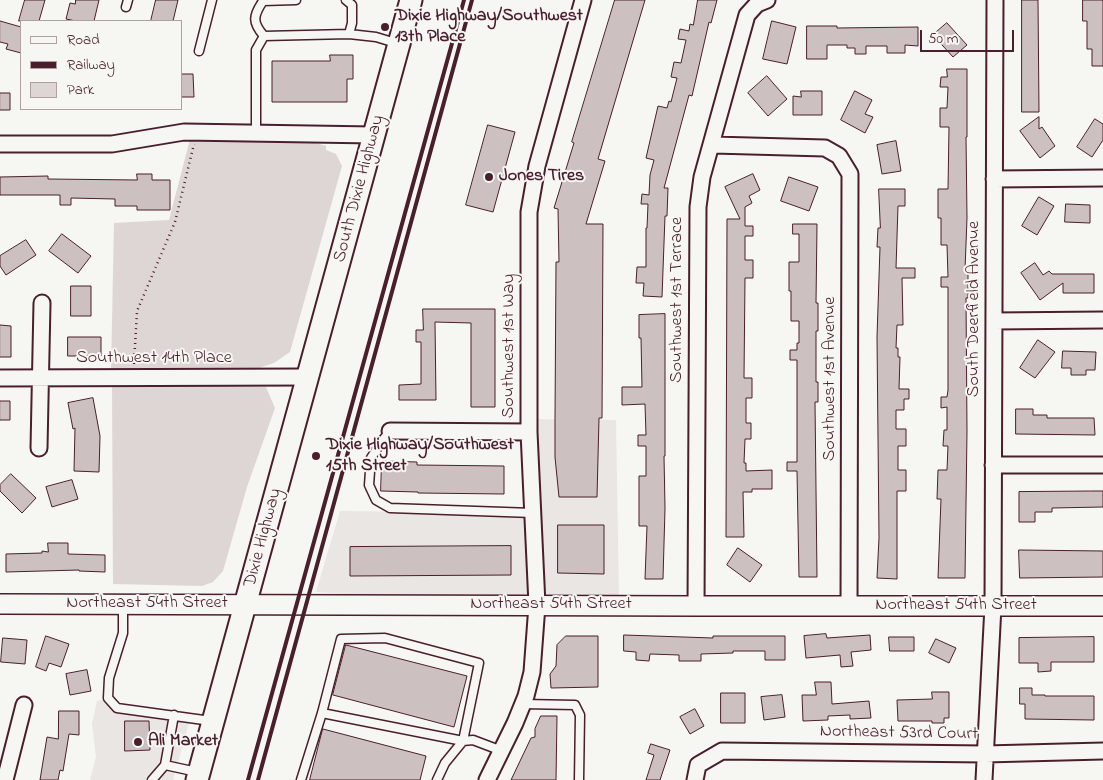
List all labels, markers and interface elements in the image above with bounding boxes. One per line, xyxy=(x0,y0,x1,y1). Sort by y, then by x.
place label: Dixie Highway/Southwest 13th Place xyxy=(395,6,583,48)
legend xyxy=(20,20,182,110)
scale bar xyxy=(923,20,1017,52)
marker: Dixie Highway/Southwest 13th Place xyxy=(379,21,391,33)
text: 50 m xyxy=(928,28,958,50)
text: Road xyxy=(67,29,100,51)
text: Railway xyxy=(67,54,115,76)
text: Park xyxy=(67,79,94,101)
street label: South Dixie Highway xyxy=(330,113,390,265)
place label: Jones Tires xyxy=(499,166,584,188)
marker: Jones Tires xyxy=(483,171,495,183)
street label: Southwest 1st Terrace xyxy=(667,217,689,383)
street label: South Deerfield Avenue xyxy=(964,221,986,397)
street label: Southwest 1st Way xyxy=(499,274,521,418)
street label: Southwest 1st Avenue xyxy=(820,297,842,461)
street label: Southwest 14th Place xyxy=(76,348,232,370)
place label: Dixie Highway/Southwest 15th Street xyxy=(326,435,514,478)
marker: Dixie Highway/Southwest 15th Street xyxy=(310,450,322,462)
street label: Dixie Highway xyxy=(240,486,288,590)
street label: Northeast 54th Street xyxy=(66,593,228,615)
street label: Northeast 54th Street xyxy=(470,594,632,616)
street label: Northeast 54th Street xyxy=(875,595,1037,617)
street label: Northeast 53rd Court xyxy=(820,722,978,746)
place label: Ali Market xyxy=(148,731,218,753)
marker: Ali Market xyxy=(132,736,144,748)

